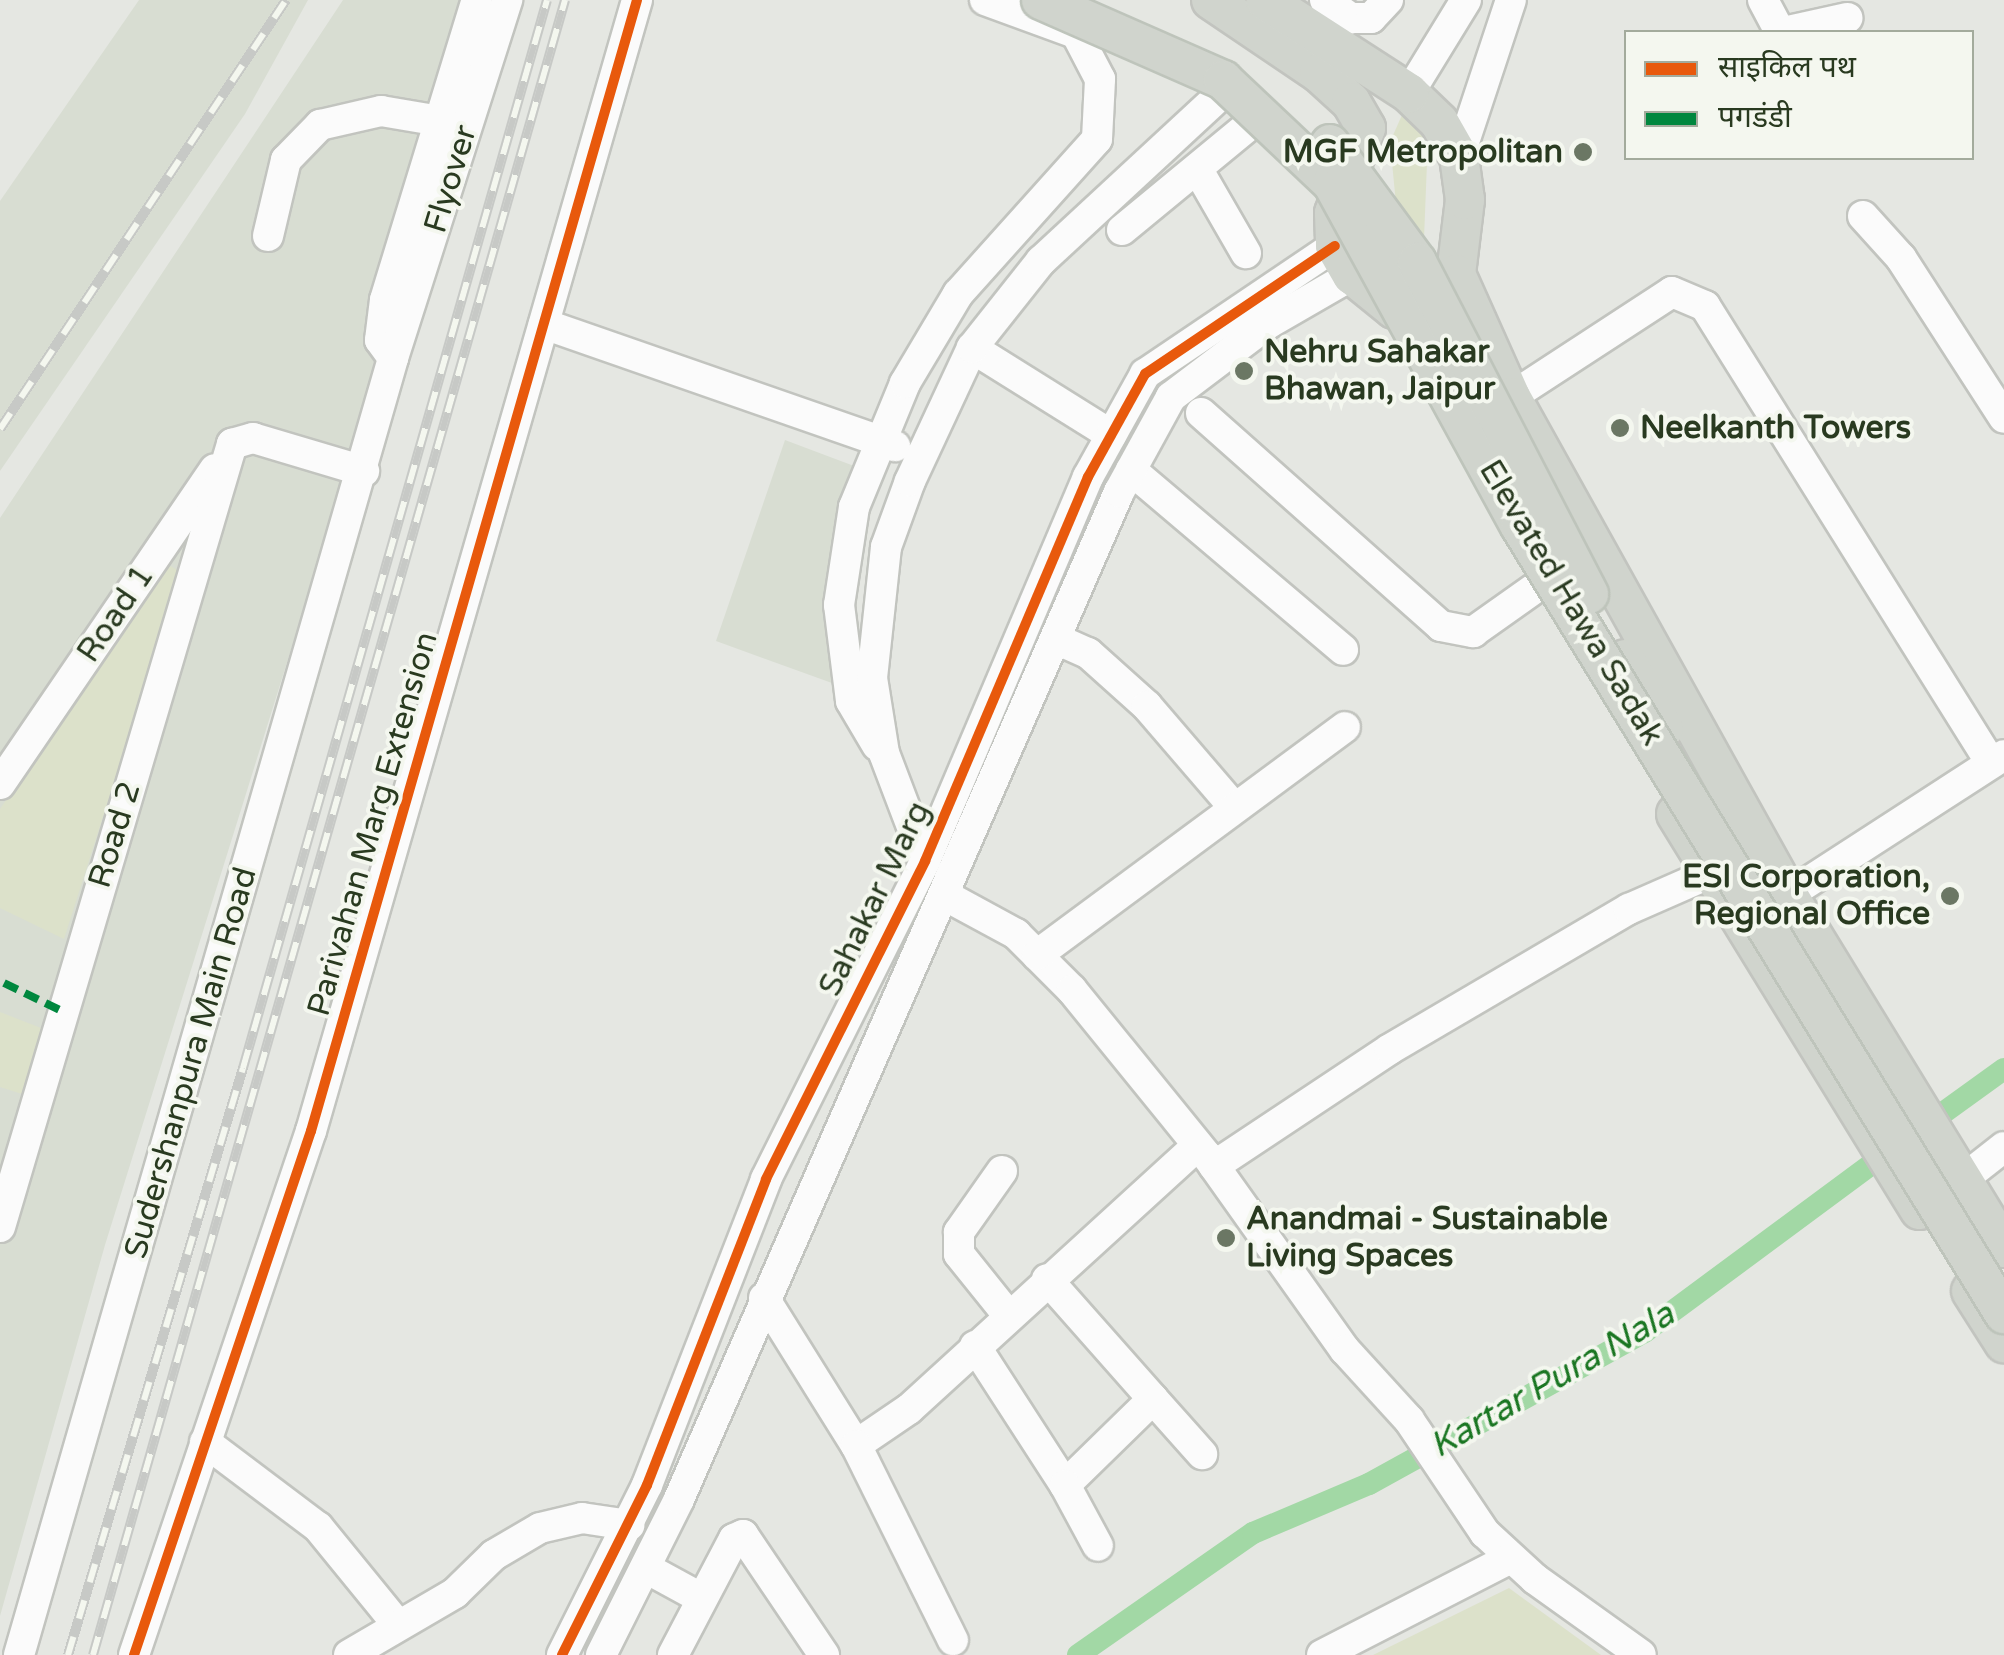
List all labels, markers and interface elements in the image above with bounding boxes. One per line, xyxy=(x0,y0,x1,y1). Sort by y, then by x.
legend xyxy=(1624,30,1974,160)
text: साइकिल पथ xyxy=(1718,49,1856,86)
text: पगडंडी xyxy=(1718,99,1792,136)
street label: Flyover xyxy=(416,121,486,237)
place label: MGF Metropolitan xyxy=(1283,133,1563,171)
marker: MGF Metropolitan xyxy=(1572,141,1594,163)
place label: Nehru Sahakar Bhawan, Jaipur xyxy=(1264,334,1495,409)
marker: Nehru Sahakar Bhawan, Jaipur xyxy=(1233,360,1255,382)
place label: Neelkanth Towers xyxy=(1640,409,1911,447)
marker: Neelkanth Towers xyxy=(1609,417,1631,439)
street label: Elevated Hawa Sadak xyxy=(1471,453,1671,753)
street label: Road 1 xyxy=(70,558,162,670)
street label: Parivahan Marg Extension xyxy=(300,628,446,1020)
street label: Road 2 xyxy=(81,777,149,893)
street label: Sahakar Marg xyxy=(811,795,939,1003)
place label: ESI Corporation, Regional Office xyxy=(1682,859,1930,934)
street label: Sudershanpura Main Road xyxy=(117,863,265,1263)
marker: ESI Corporation, Regional Office xyxy=(1939,885,1961,907)
place label: Anandmai - Sustainable Living Spaces xyxy=(1246,1201,1608,1276)
marker: Anandmai - Sustainable Living Spaces xyxy=(1215,1227,1237,1249)
water label: Kartar Pura Nala xyxy=(1422,1293,1682,1467)

